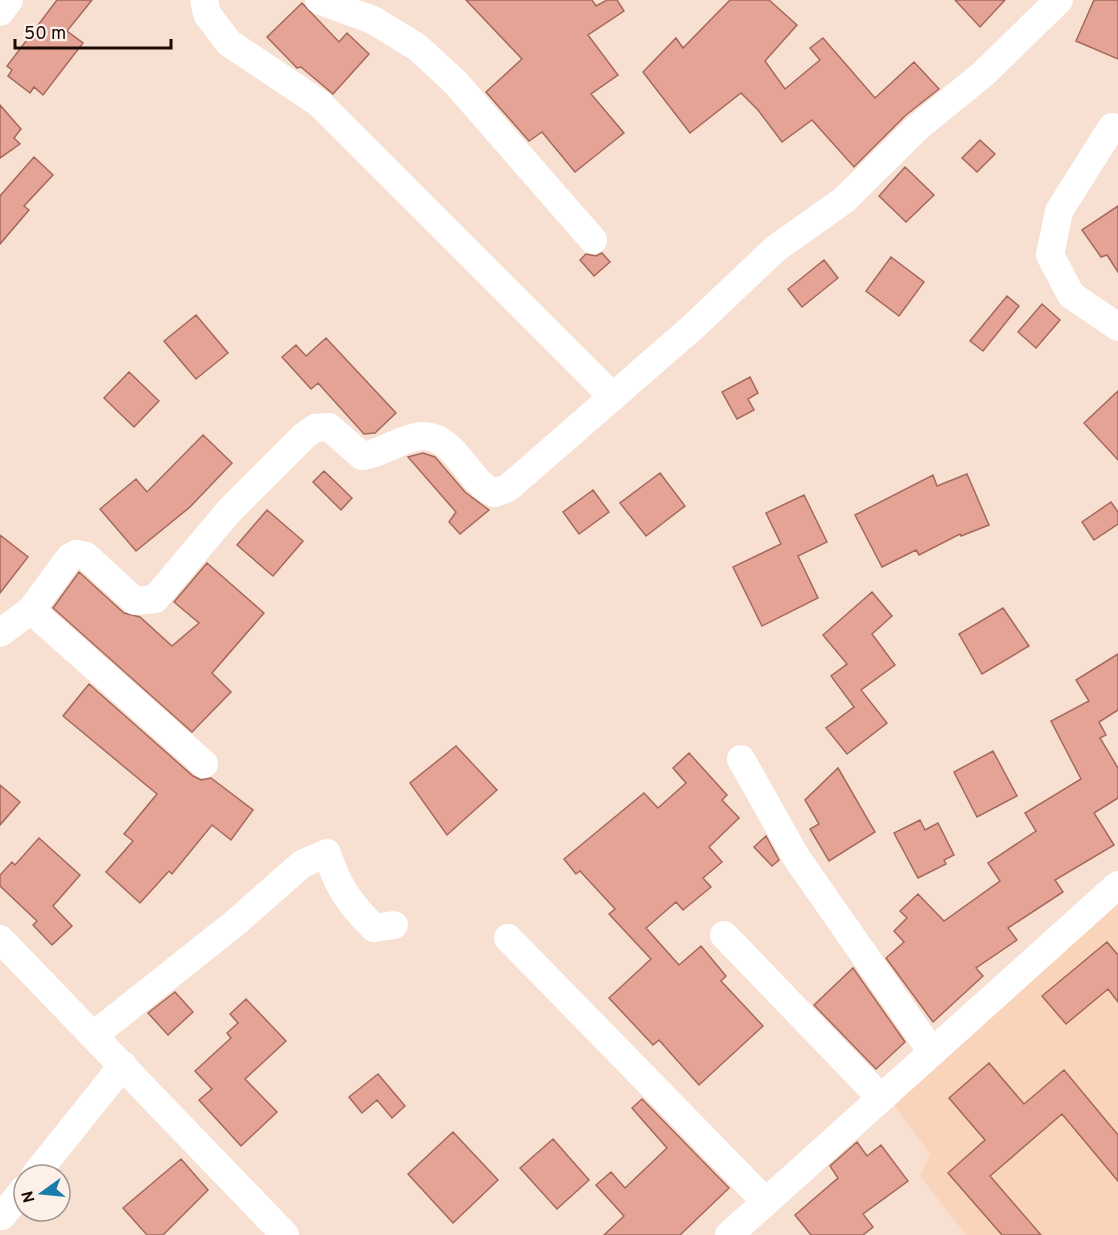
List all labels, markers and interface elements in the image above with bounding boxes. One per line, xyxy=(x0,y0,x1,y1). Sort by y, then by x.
scale bar xyxy=(15,12,171,50)
text: 50 m xyxy=(24,23,66,46)
north arrow xyxy=(12,1163,72,1223)
text: N xyxy=(18,1188,41,1205)

